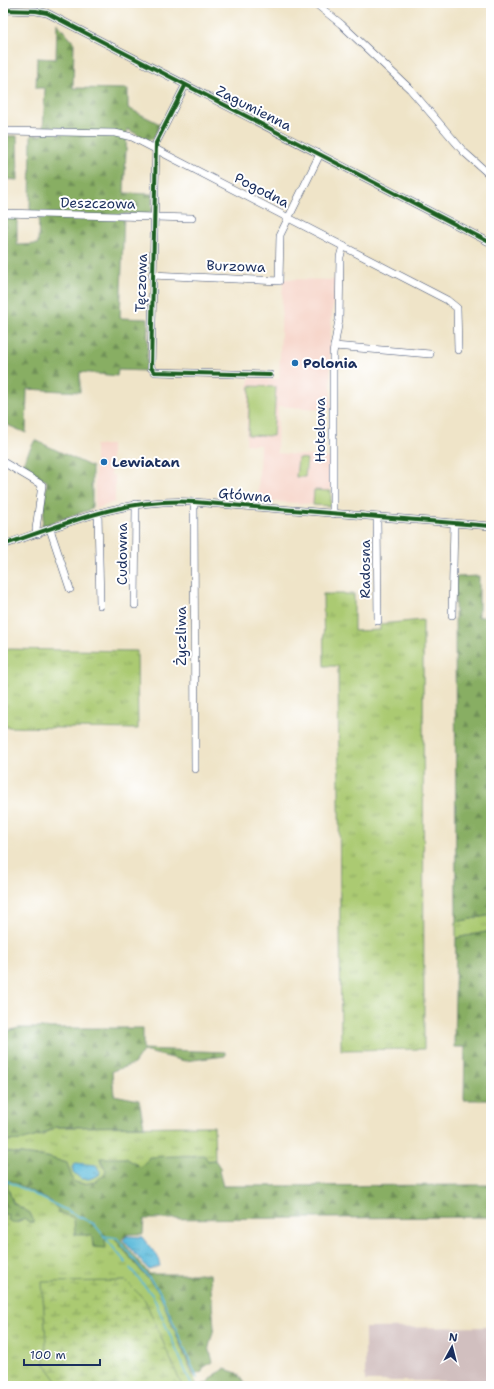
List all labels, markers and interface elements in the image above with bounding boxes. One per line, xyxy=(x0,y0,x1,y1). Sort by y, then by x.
street label: Zagumienna xyxy=(213,81,295,135)
street label: Pogodna xyxy=(232,169,293,212)
street label: Deszczowa xyxy=(60,193,136,213)
street label: Tęczowa xyxy=(131,253,151,313)
street label: Burzowa xyxy=(206,256,266,276)
place label: Polonia xyxy=(303,354,358,372)
marker: Polonia xyxy=(290,358,300,368)
street label: Hotelowa xyxy=(311,397,329,463)
place label: Lewiatan xyxy=(112,453,180,471)
marker: Lewiatan xyxy=(99,457,109,467)
street label: Główna xyxy=(218,484,273,506)
street label: Cudowna xyxy=(113,522,131,585)
street label: Radosna xyxy=(356,539,374,598)
street label: Życzliwa xyxy=(172,606,190,666)
north arrow xyxy=(432,1327,472,1367)
text: N xyxy=(448,1330,459,1346)
scale bar xyxy=(24,1341,100,1367)
text: 100 m xyxy=(30,1347,66,1363)

